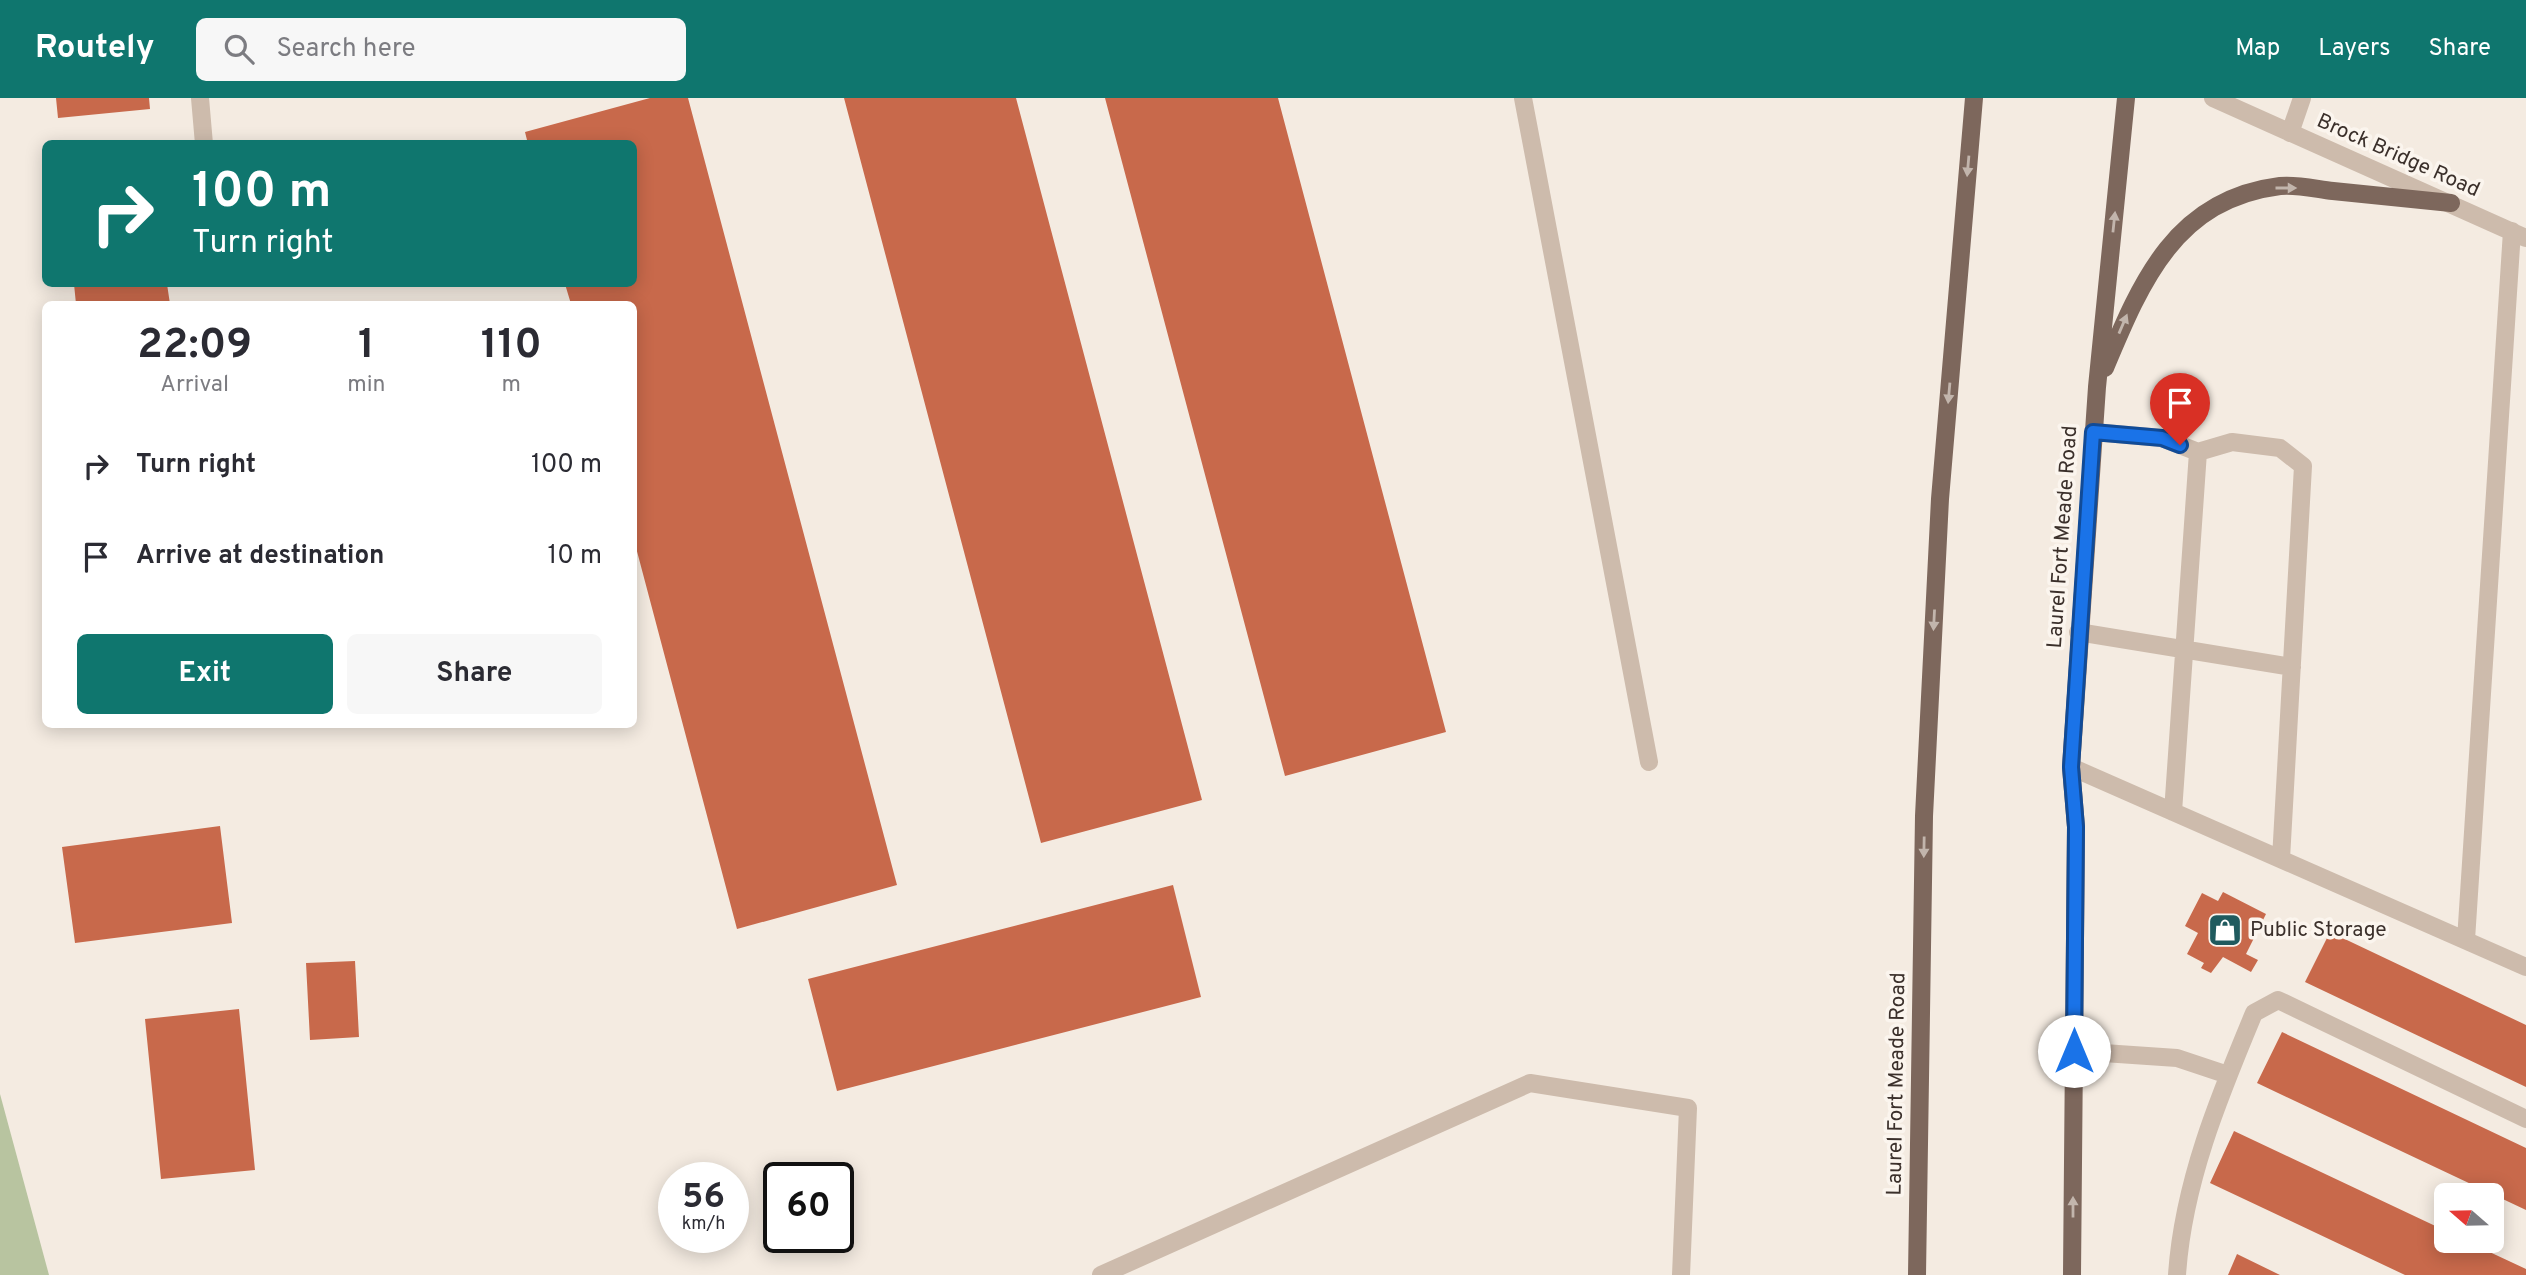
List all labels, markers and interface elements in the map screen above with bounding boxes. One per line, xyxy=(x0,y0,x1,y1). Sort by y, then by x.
search box xyxy=(196,18,686,81)
text: Routely xyxy=(35,28,154,70)
icon: search xyxy=(220,30,258,68)
text: Search here xyxy=(276,33,415,66)
text: Map xyxy=(2235,34,2280,64)
text: Layers xyxy=(2318,34,2390,64)
text: Share xyxy=(2428,34,2491,64)
street label: Brock Bridge Road xyxy=(2312,108,2484,204)
one-way arrow xyxy=(1962,155,1973,177)
text: 100 m xyxy=(192,163,331,225)
icon: right xyxy=(77,168,168,259)
one-way arrow xyxy=(2275,182,2297,194)
one-way arrow xyxy=(2108,211,2119,233)
text: Turn right xyxy=(192,224,334,264)
one-way arrow xyxy=(2118,314,2129,335)
text: 22:09 xyxy=(137,320,252,373)
text: 1 xyxy=(358,320,375,373)
text: 110 xyxy=(481,320,542,373)
text: Arrival xyxy=(160,371,229,400)
text: min xyxy=(347,371,386,400)
text: m xyxy=(502,371,521,400)
pin xyxy=(2150,373,2210,445)
one-way arrow xyxy=(1943,382,1954,404)
icon: arrive xyxy=(2161,384,2199,422)
street label: Laurel Fort Meade Road xyxy=(2042,425,2084,649)
icon: right xyxy=(77,447,115,485)
text: Turn right xyxy=(136,449,256,482)
text: 100 m xyxy=(531,449,602,482)
icon: arrive xyxy=(77,538,115,576)
text: Arrive at destination xyxy=(136,540,384,573)
text: 10 m xyxy=(547,540,602,573)
one-way arrow xyxy=(1928,609,1939,631)
button: Exit xyxy=(77,634,333,714)
button: Share xyxy=(347,634,602,714)
one-way arrow xyxy=(1918,836,1929,858)
shop icon: Public Storage xyxy=(2206,911,2244,949)
place label: Public Storage xyxy=(2250,917,2387,944)
street label: Laurel Fort Meade Road xyxy=(1882,972,1912,1196)
position arrow xyxy=(2037,1014,2111,1088)
speed limit sign: 60 xyxy=(763,1162,854,1253)
text: 56 xyxy=(682,1176,725,1220)
north arrow xyxy=(2434,1183,2504,1253)
map controls xyxy=(2434,1183,2504,1253)
one-way arrow xyxy=(2067,1196,2079,1218)
text: km/h xyxy=(682,1213,725,1236)

